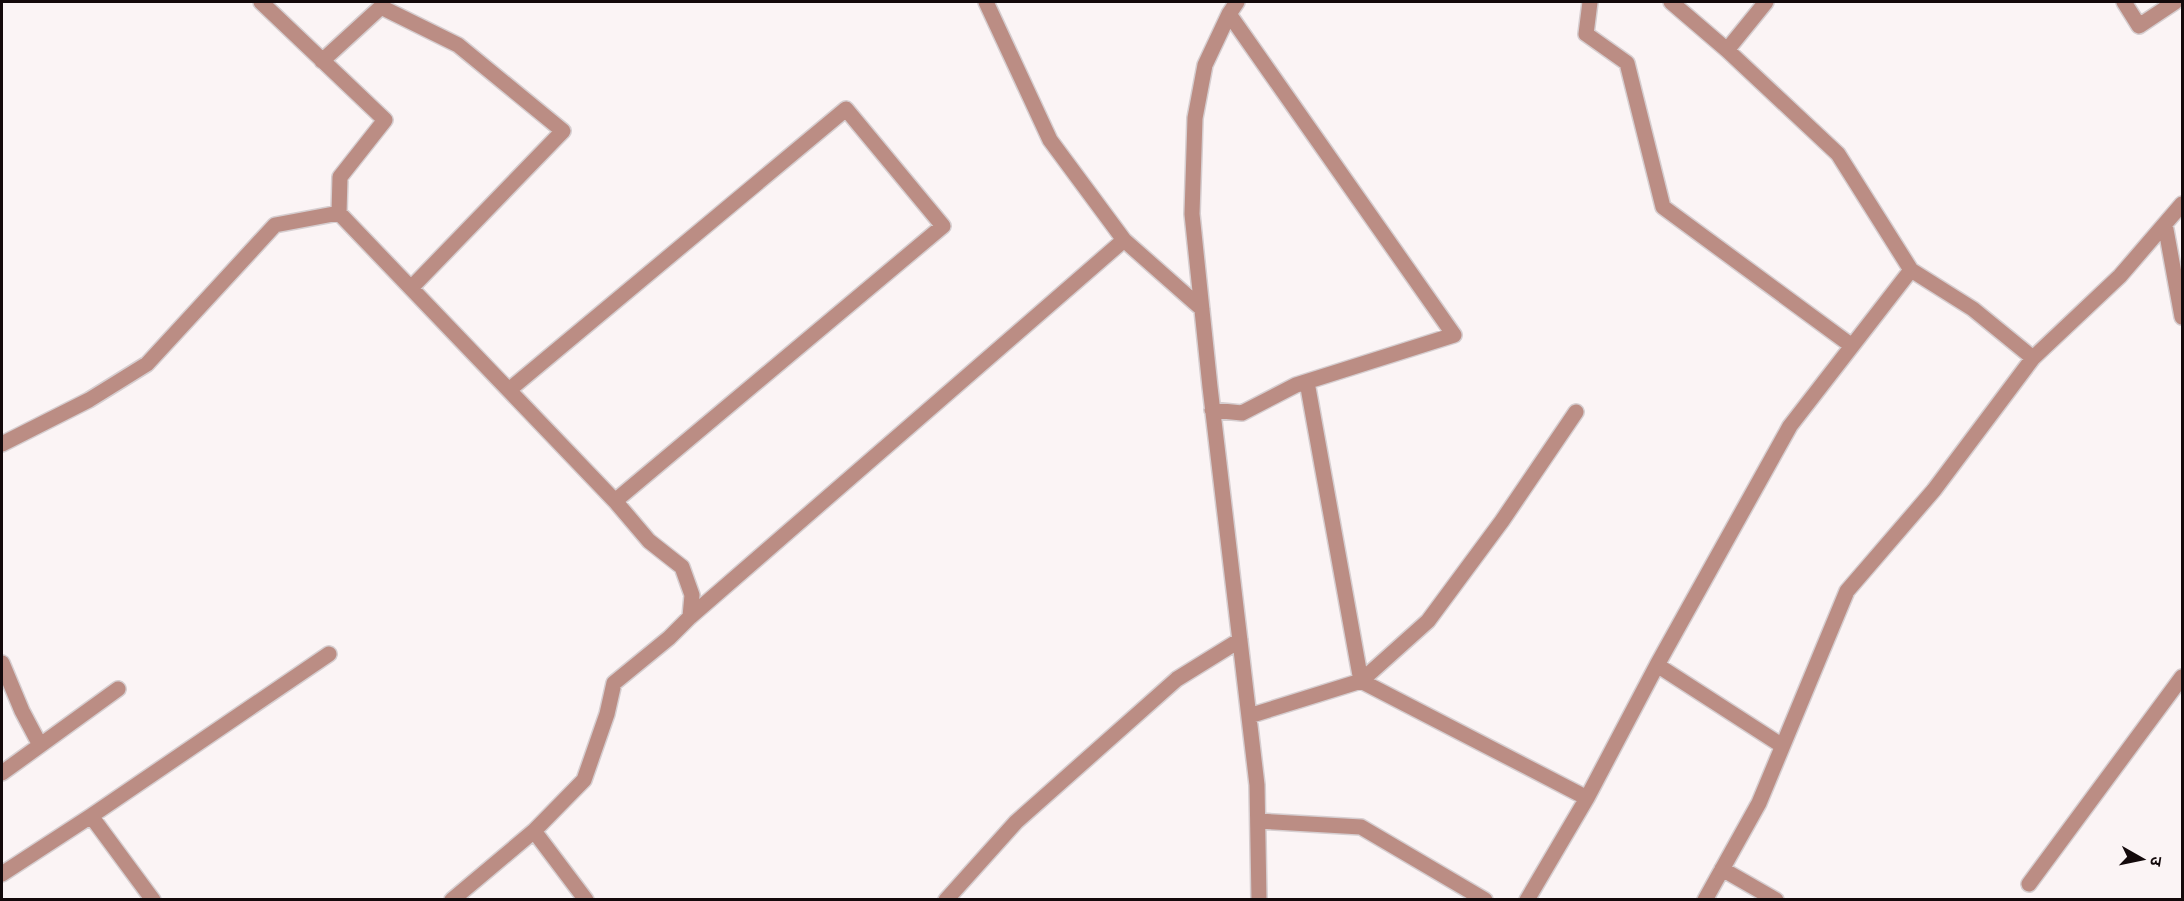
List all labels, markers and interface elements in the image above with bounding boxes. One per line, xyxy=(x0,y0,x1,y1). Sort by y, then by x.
north arrow xyxy=(2112,829,2172,889)
text: उ xyxy=(2146,855,2167,868)

